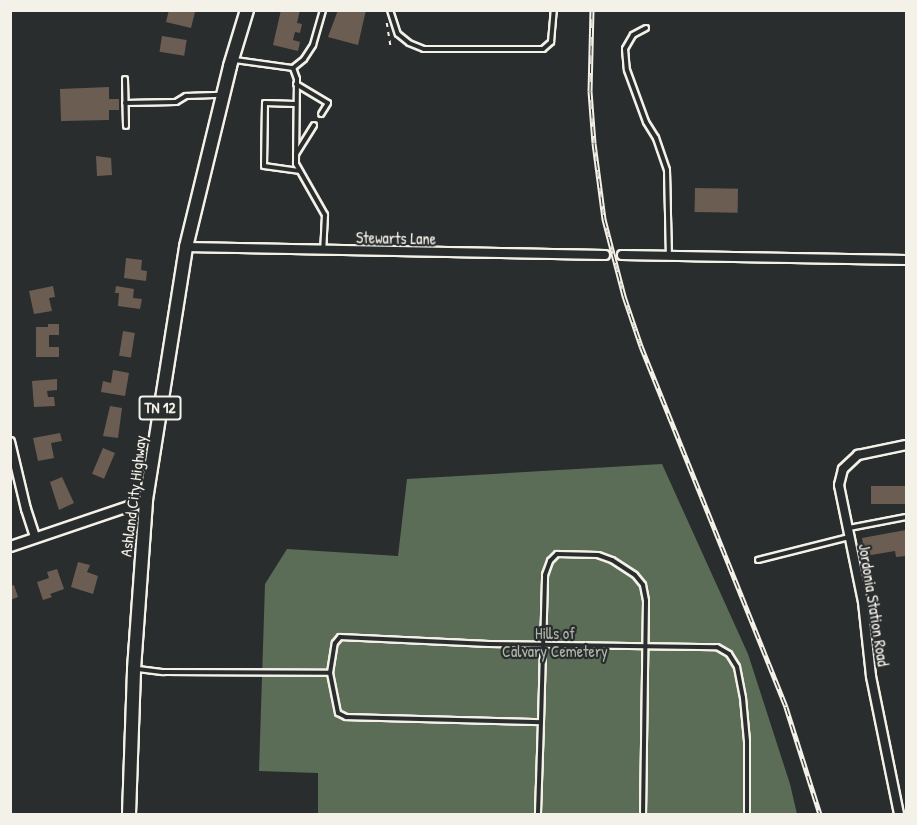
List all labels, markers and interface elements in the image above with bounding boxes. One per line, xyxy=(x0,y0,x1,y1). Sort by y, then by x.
street label: Stewarts Lane xyxy=(356,228,436,248)
road number: TN 12 xyxy=(138,396,182,420)
street label: Ashland City Highway xyxy=(116,434,150,558)
street label: Jordonia Station Road xyxy=(855,542,893,668)
park label: Hills of Calvary Cemetery xyxy=(502,623,608,661)

